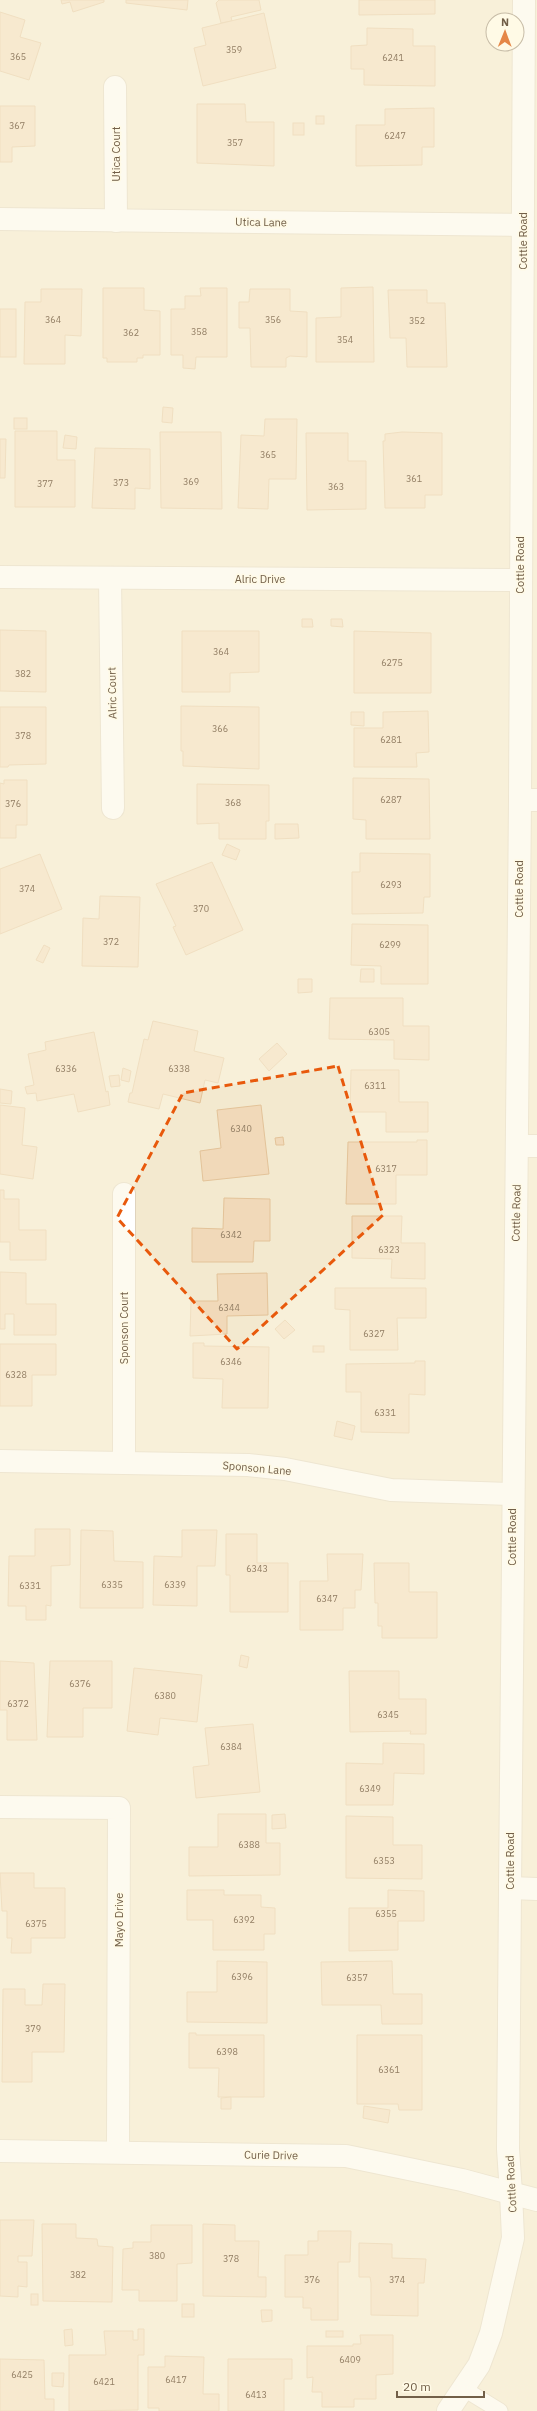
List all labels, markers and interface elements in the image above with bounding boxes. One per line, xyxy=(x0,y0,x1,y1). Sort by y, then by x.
north arrow xyxy=(485,12,525,52)
text: N xyxy=(501,15,509,29)
house number: 359 xyxy=(226,44,242,55)
house number: 365 xyxy=(10,51,26,62)
house number: 6241 xyxy=(382,52,404,63)
house number: 367 xyxy=(9,120,25,131)
street label: Utica Court xyxy=(109,126,123,182)
house number: 6247 xyxy=(384,130,406,141)
house number: 357 xyxy=(227,137,243,148)
street label: Cottle Road xyxy=(516,212,530,270)
street label: Utica Lane xyxy=(235,215,287,229)
house number: 364 xyxy=(45,314,61,325)
house number: 356 xyxy=(265,314,281,325)
house number: 352 xyxy=(409,315,425,326)
house number: 358 xyxy=(191,326,207,337)
house number: 362 xyxy=(123,327,139,338)
house number: 354 xyxy=(337,334,353,345)
house number: 365 xyxy=(260,449,276,460)
house number: 361 xyxy=(406,473,422,484)
house number: 369 xyxy=(183,476,199,487)
house number: 373 xyxy=(113,477,129,488)
house number: 377 xyxy=(37,478,53,489)
house number: 363 xyxy=(328,481,344,492)
street label: Cottle Road xyxy=(513,536,527,594)
street label: Alric Drive xyxy=(235,572,285,586)
house number: 364 xyxy=(213,646,229,657)
house number: 6275 xyxy=(381,657,403,668)
street label: Alric Court xyxy=(105,667,119,719)
house number: 382 xyxy=(15,668,31,679)
house number: 366 xyxy=(212,723,228,734)
house number: 378 xyxy=(15,730,31,741)
house number: 6281 xyxy=(380,734,402,745)
house number: 6287 xyxy=(380,794,402,805)
house number: 368 xyxy=(225,797,241,808)
house number: 376 xyxy=(5,798,21,809)
street label: Cottle Road xyxy=(512,860,526,918)
house number: 6293 xyxy=(380,879,402,890)
house number: 374 xyxy=(19,883,35,894)
house number: 370 xyxy=(193,903,209,914)
house number: 372 xyxy=(103,936,119,947)
house number: 6299 xyxy=(379,939,401,950)
house number: 6305 xyxy=(368,1026,390,1037)
house number: 6336 xyxy=(55,1063,77,1074)
house number: 6338 xyxy=(168,1063,190,1074)
house number: 6311 xyxy=(364,1080,386,1091)
house number: 6340 xyxy=(230,1123,252,1134)
house number: 6317 xyxy=(375,1163,397,1174)
street label: Cottle Road xyxy=(508,1184,524,1242)
house number: 6342 xyxy=(220,1229,242,1240)
house number: 6323 xyxy=(378,1244,400,1255)
street label: Sponson Court xyxy=(117,1292,131,1364)
house number: 6344 xyxy=(218,1302,240,1313)
house number: 6327 xyxy=(363,1328,385,1339)
house number: 6346 xyxy=(220,1356,242,1367)
house number: 6328 xyxy=(5,1369,27,1380)
house number: 6331 xyxy=(374,1407,396,1418)
street label: Sponson Lane xyxy=(222,1458,292,1478)
street label: Cottle Road xyxy=(505,1508,519,1566)
house number: 6343 xyxy=(246,1563,268,1574)
house number: 6335 xyxy=(101,1579,123,1590)
house number: 6339 xyxy=(164,1579,186,1590)
house number: 6331 xyxy=(19,1580,41,1591)
house number: 6347 xyxy=(316,1593,338,1604)
house number: 6376 xyxy=(69,1678,91,1689)
house number: 6380 xyxy=(154,1690,176,1701)
house number: 6372 xyxy=(7,1698,29,1709)
house number: 6345 xyxy=(377,1709,399,1720)
house number: 6384 xyxy=(220,1741,242,1752)
house number: 6349 xyxy=(359,1783,381,1794)
street label: Cottle Road xyxy=(503,1832,517,1890)
house number: 6388 xyxy=(238,1839,260,1850)
house number: 6353 xyxy=(373,1855,395,1866)
street label: Mayo Drive xyxy=(112,1893,126,1947)
house number: 6355 xyxy=(375,1908,397,1919)
house number: 6392 xyxy=(233,1914,255,1925)
house number: 6375 xyxy=(25,1918,47,1929)
house number: 6396 xyxy=(231,1971,253,1982)
house number: 6357 xyxy=(346,1972,368,1983)
house number: 379 xyxy=(25,2023,41,2034)
house number: 6398 xyxy=(216,2046,238,2057)
house number: 6361 xyxy=(378,2064,400,2075)
street label: Curie Drive xyxy=(244,2148,298,2162)
street label: Cottle Road xyxy=(503,2155,519,2213)
house number: 380 xyxy=(149,2250,165,2261)
house number: 378 xyxy=(223,2253,239,2264)
house number: 382 xyxy=(70,2269,86,2280)
house number: 376 xyxy=(304,2274,320,2285)
house number: 374 xyxy=(389,2274,405,2285)
house number: 6409 xyxy=(339,2354,361,2365)
house number: 6425 xyxy=(11,2369,33,2380)
scale bar xyxy=(397,2373,484,2399)
house number: 6417 xyxy=(165,2374,187,2385)
house number: 6421 xyxy=(93,2376,115,2387)
text: 20 m xyxy=(403,2379,431,2394)
house number: 6413 xyxy=(245,2389,267,2400)

